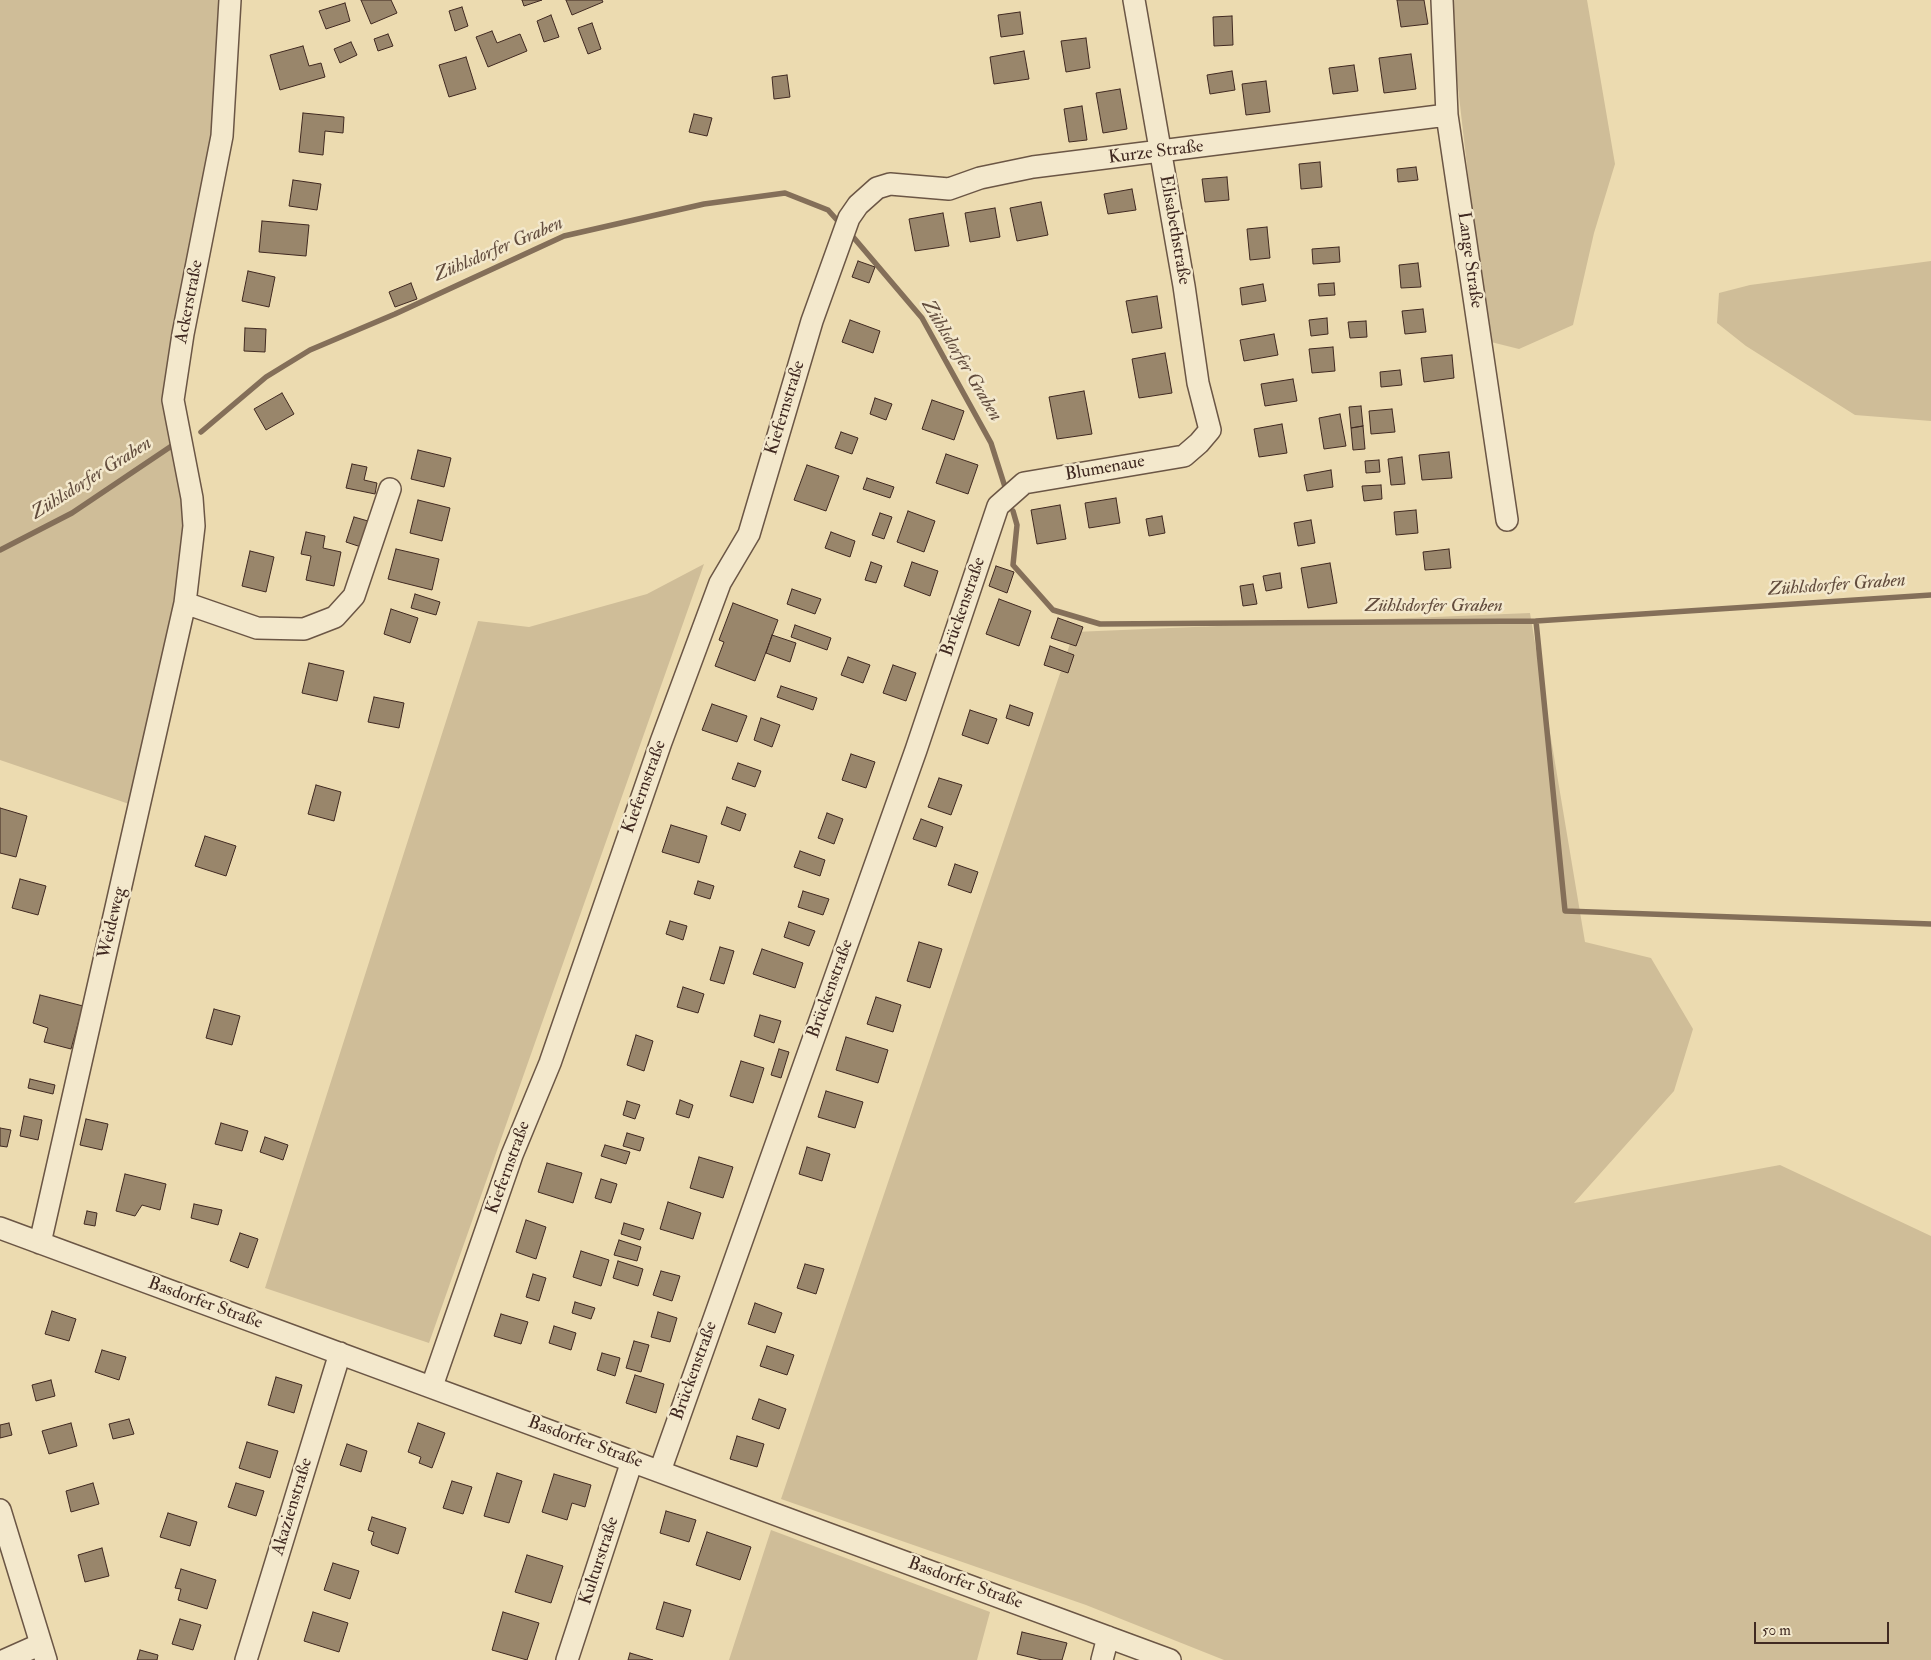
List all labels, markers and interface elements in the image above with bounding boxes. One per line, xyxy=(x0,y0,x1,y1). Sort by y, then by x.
street label: Kurze Straße xyxy=(1107,136,1205,170)
street label: Elisabethstraße xyxy=(1154,174,1194,286)
street label: Lange Straße xyxy=(1452,210,1486,310)
water label: Zühlsdorfer Graben xyxy=(431,213,567,287)
street label: Ackerstraße xyxy=(171,258,209,346)
water label: Zühlsdorfer Graben xyxy=(916,296,1006,426)
street label: Kiefernstraße xyxy=(761,358,811,458)
water label: Zühlsdorfer Graben xyxy=(28,433,156,525)
street label: Blumenaue xyxy=(1063,451,1147,487)
street label: Brückenstraße xyxy=(937,555,991,659)
water label: Zühlsdorfer Graben xyxy=(1768,570,1906,602)
water label: Zühlsdorfer Graben xyxy=(1365,596,1503,618)
street label: Kiefernstraße xyxy=(618,738,672,836)
street label: Weideweg xyxy=(94,885,132,961)
street label: Brückenstraße xyxy=(803,937,859,1041)
street label: Kiefernstraße xyxy=(482,1119,536,1217)
street label: Basdorfer Straße xyxy=(145,1273,265,1335)
street label: Brückenstraße xyxy=(667,1319,723,1423)
street label: Basdorfer Straße xyxy=(525,1412,645,1474)
street label: Akazienstraße xyxy=(268,1456,318,1558)
street label: Kulturstraße xyxy=(576,1514,624,1608)
street label: Basdorfer Straße xyxy=(905,1553,1025,1615)
scale bar xyxy=(1756,1612,1891,1644)
text: 50 m xyxy=(1762,1621,1791,1640)

